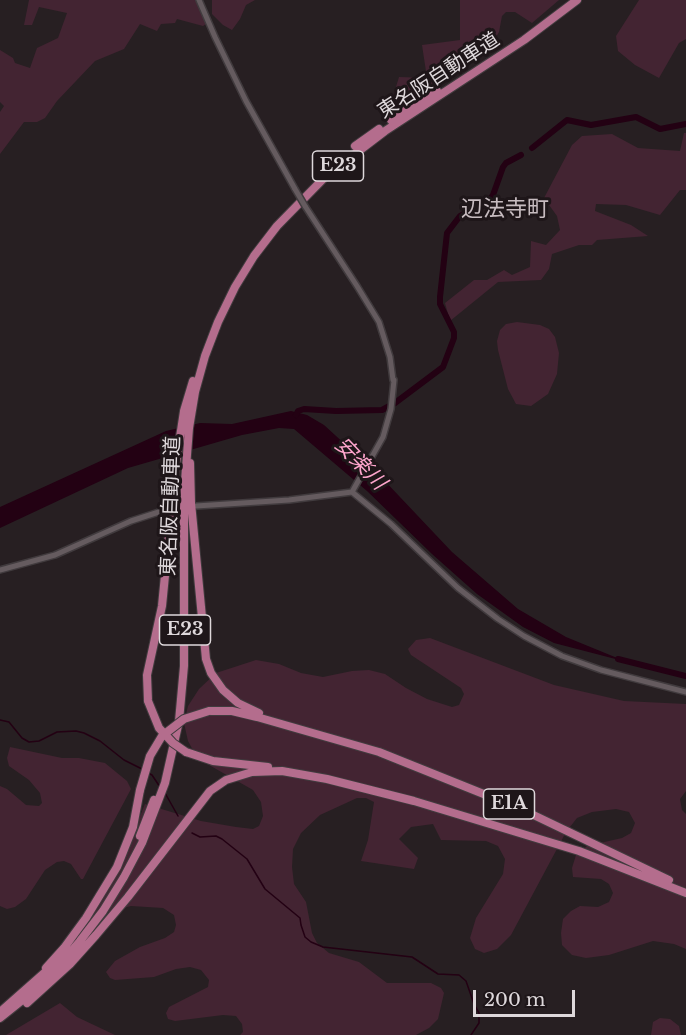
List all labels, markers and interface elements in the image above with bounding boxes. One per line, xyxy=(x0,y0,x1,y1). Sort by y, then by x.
street label: 東名阪自動車道 xyxy=(374,28,504,124)
road number: E23 xyxy=(312,151,364,181)
district label: 辺法寺町 xyxy=(461,197,549,223)
water label: 安楽川 xyxy=(329,433,391,495)
street label: 東名阪自動車道 xyxy=(157,436,185,576)
road number: E23 xyxy=(160,615,210,645)
road number: E1A xyxy=(484,789,534,819)
scale bar xyxy=(476,978,578,1016)
text: 200 m xyxy=(484,989,545,1011)

